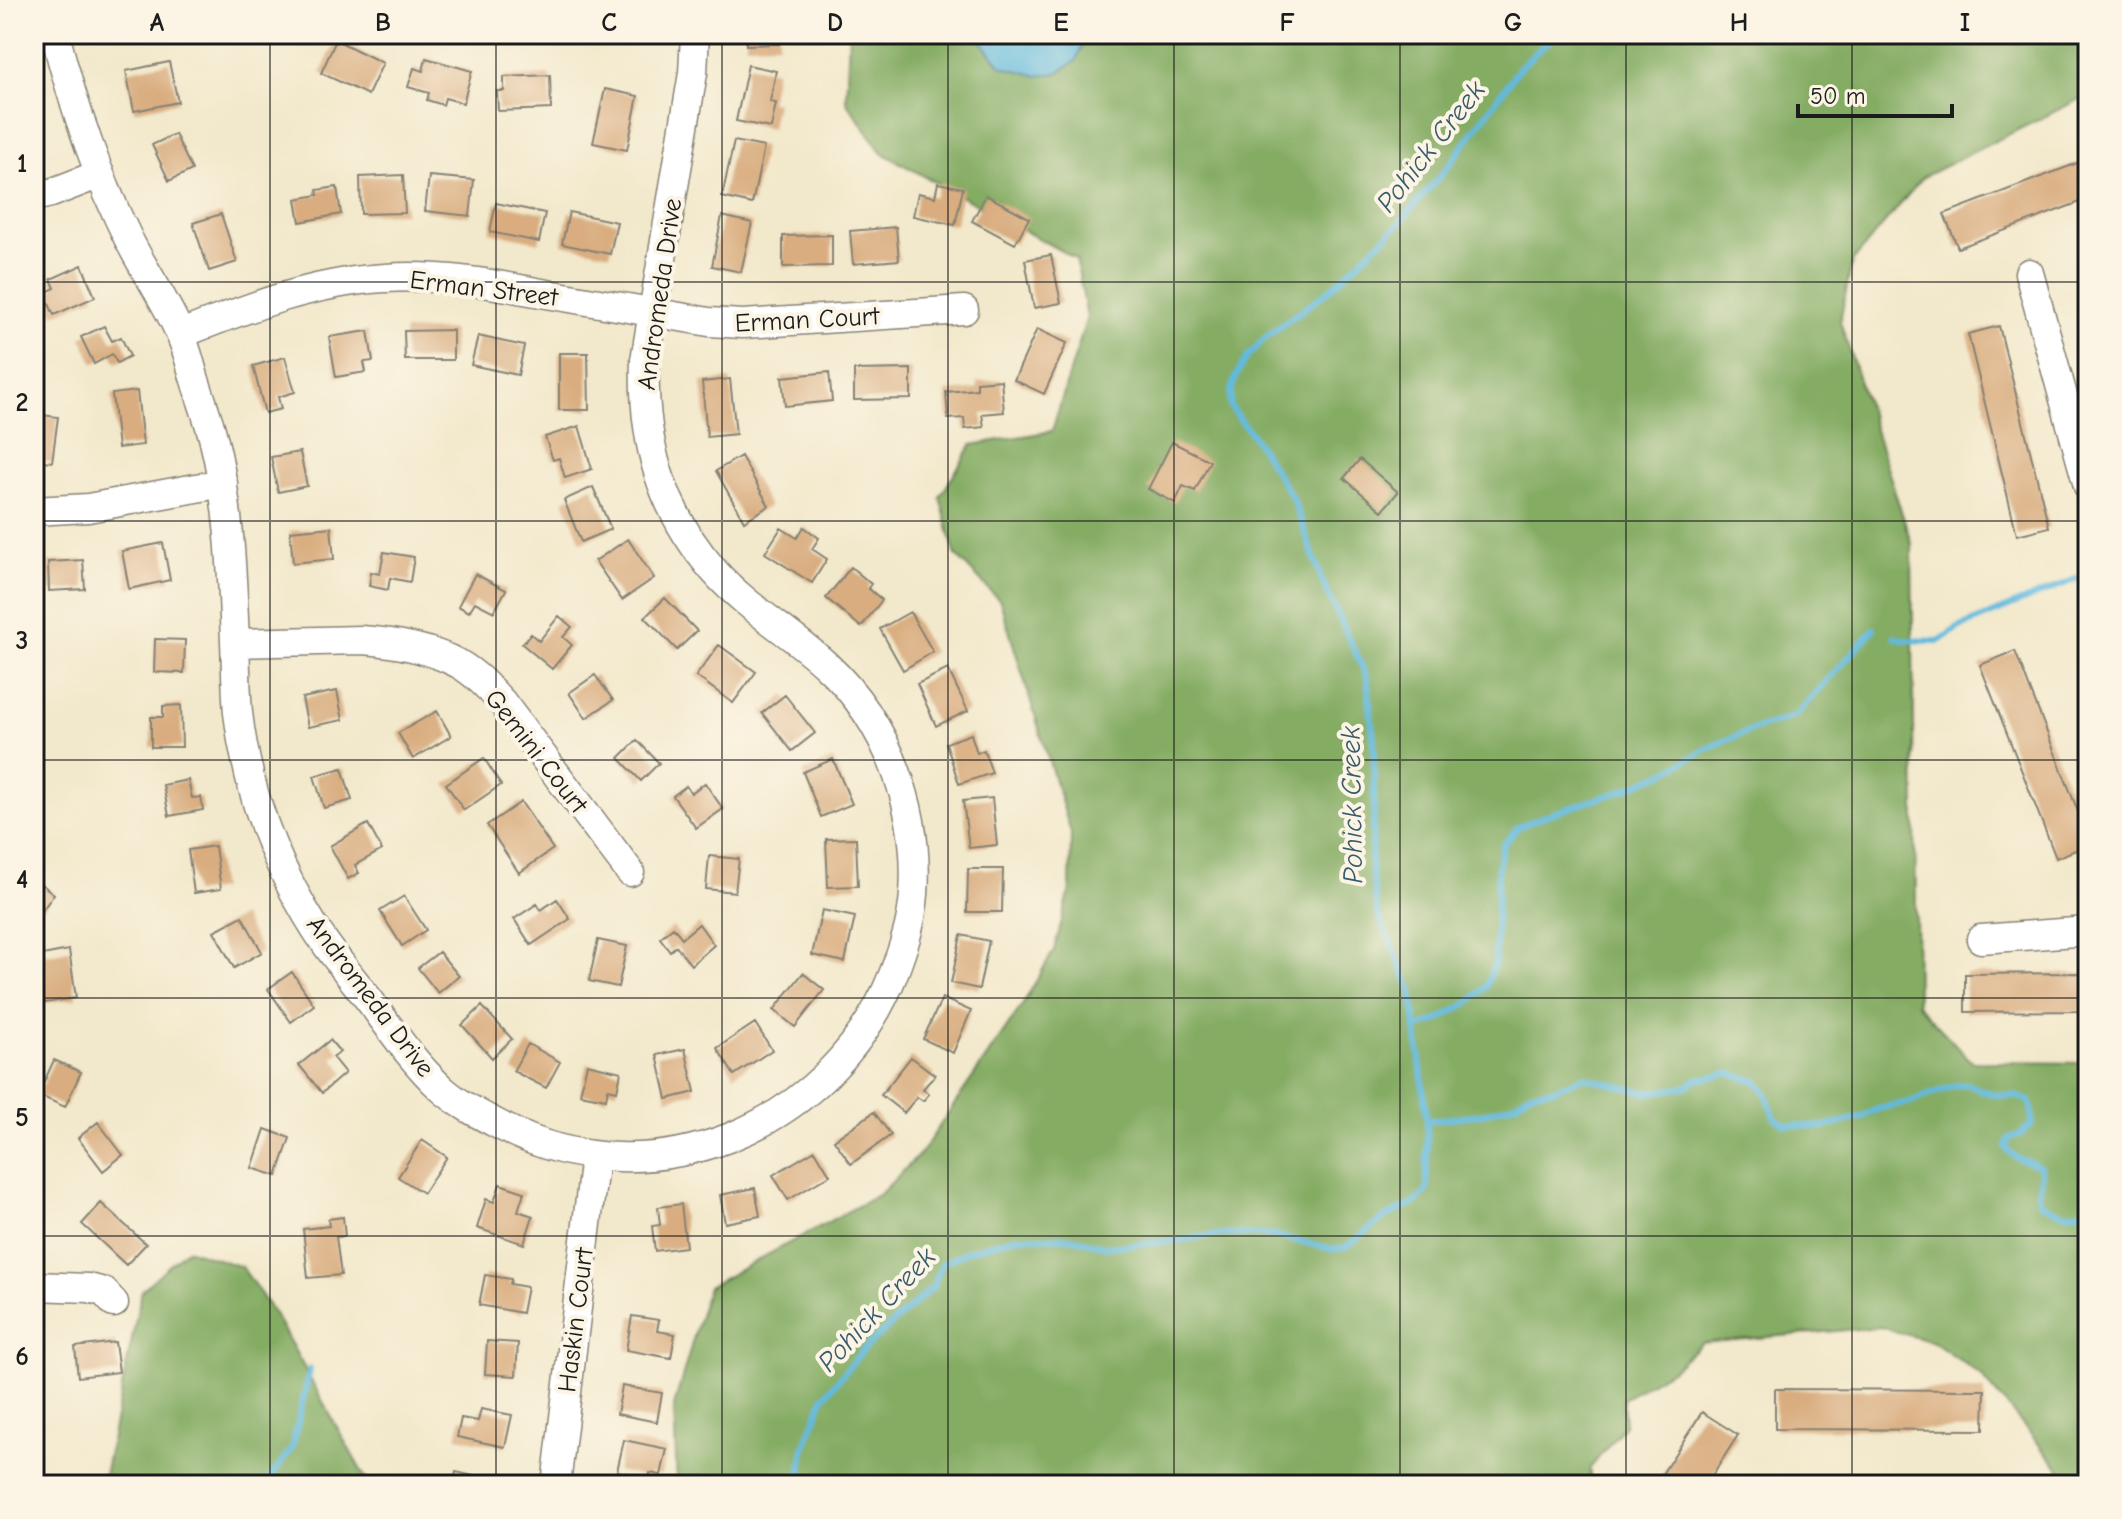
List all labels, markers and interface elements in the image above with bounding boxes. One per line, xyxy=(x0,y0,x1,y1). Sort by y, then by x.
text: A xyxy=(150,8,165,38)
text: B xyxy=(375,8,391,38)
text: C xyxy=(601,8,617,38)
text: D xyxy=(827,8,843,38)
text: E xyxy=(1053,8,1069,38)
text: F xyxy=(1279,8,1295,38)
text: G xyxy=(1504,8,1522,38)
text: H xyxy=(1730,8,1748,38)
text: I xyxy=(1960,8,1970,38)
scale bar xyxy=(1798,68,1952,118)
water label: Pohick Creek xyxy=(1370,74,1492,219)
text: 50 m xyxy=(1810,82,1866,110)
text: 1 xyxy=(17,149,27,179)
street label: Andromeda Drive xyxy=(632,196,688,392)
street label: Erman Street xyxy=(408,265,561,313)
street label: Erman Court xyxy=(734,301,882,339)
text: 2 xyxy=(16,388,28,418)
text: 3 xyxy=(16,626,28,656)
street label: Gemini Court xyxy=(479,684,595,821)
water label: Pohick Creek xyxy=(1335,726,1369,884)
text: 4 xyxy=(16,865,28,895)
street label: Andromeda Drive xyxy=(300,910,440,1083)
text: 5 xyxy=(15,1103,29,1133)
water label: Pohick Creek xyxy=(811,1241,942,1378)
street label: Haskin Court xyxy=(552,1245,600,1394)
text: 6 xyxy=(15,1342,29,1372)

